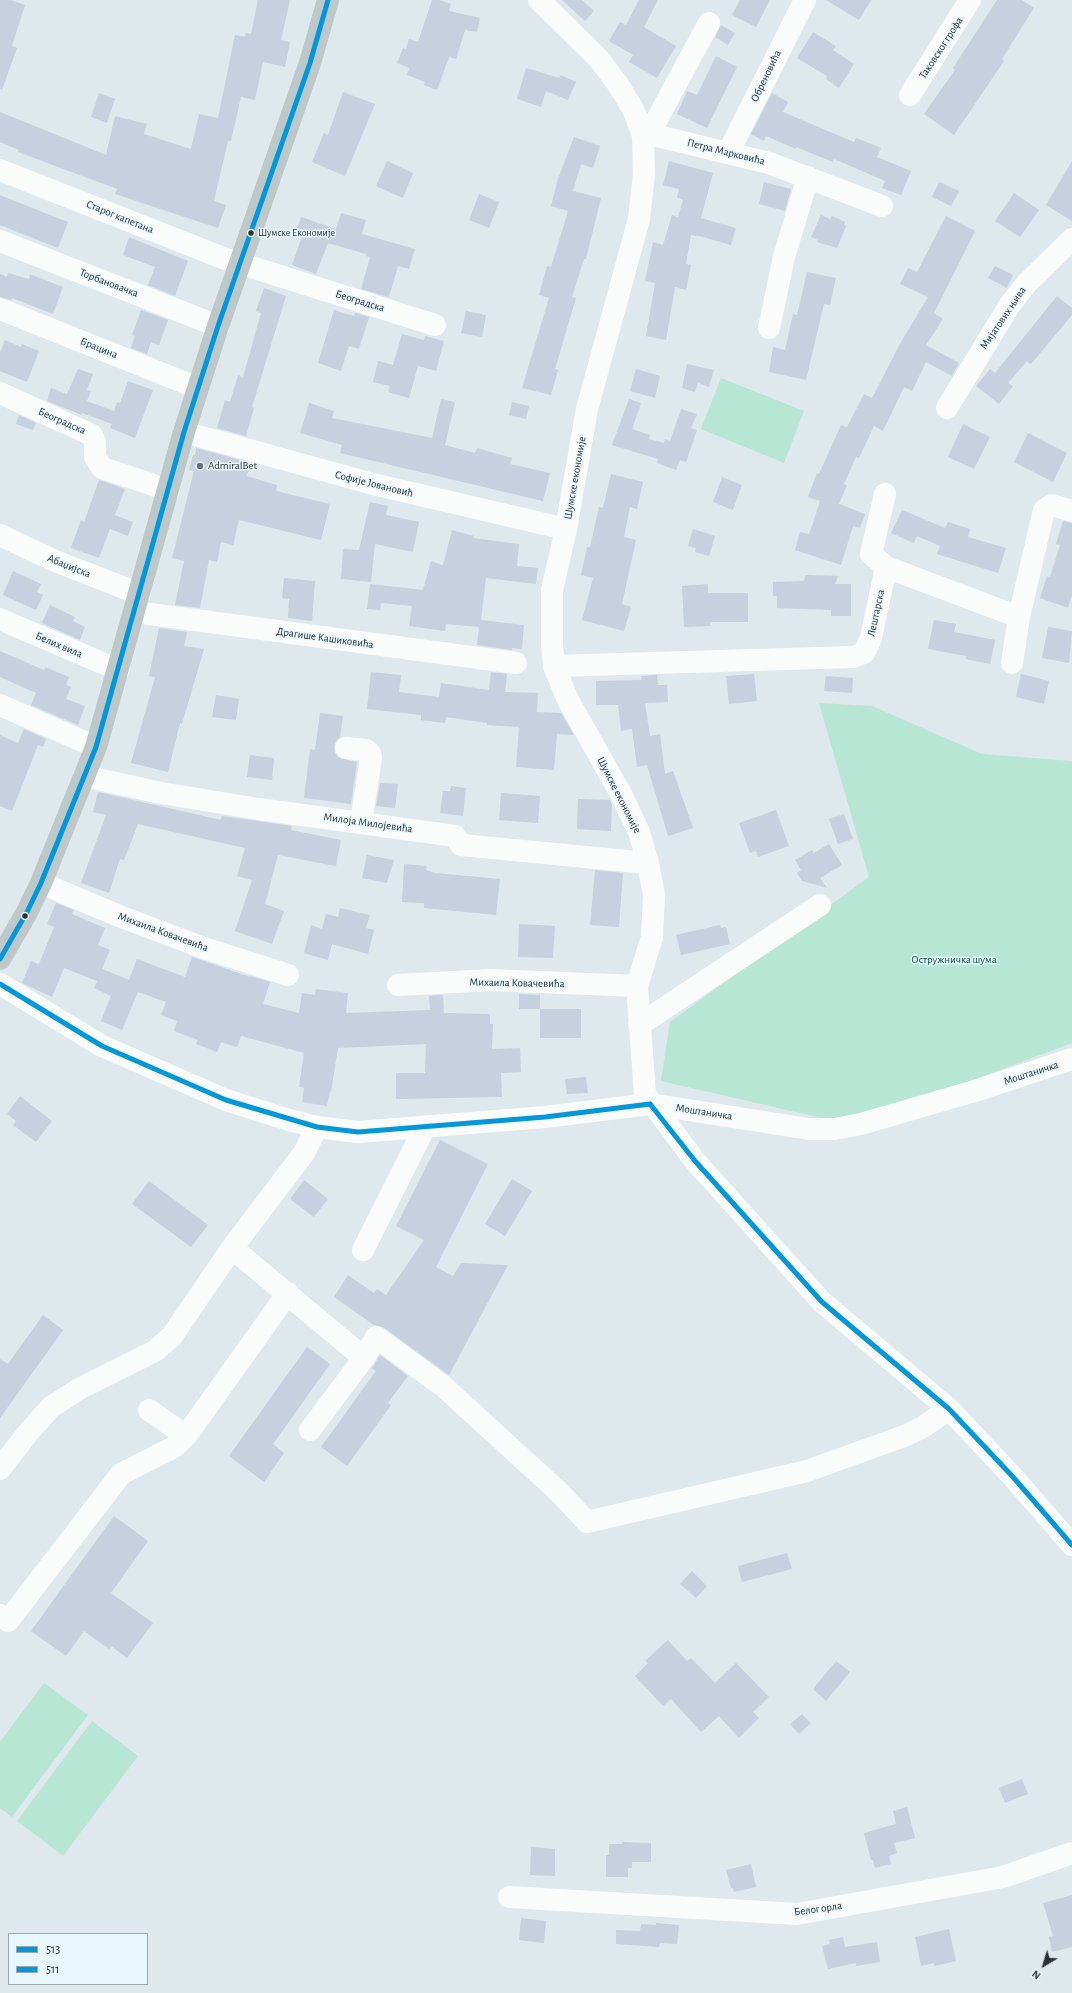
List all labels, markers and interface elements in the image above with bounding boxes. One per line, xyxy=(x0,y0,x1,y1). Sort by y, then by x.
street label: Таковског грофа xyxy=(916,15,966,81)
street label: Обреновића xyxy=(748,48,784,104)
street label: Петра Марковића xyxy=(686,136,766,168)
street label: Старог капетана xyxy=(84,197,156,237)
place label: Шумске Економије xyxy=(258,227,335,239)
marker: Шумске Економије xyxy=(246,228,256,238)
street label: Торбановачка xyxy=(78,266,140,300)
street label: Мијатових њива xyxy=(977,284,1029,352)
street label: Београдска xyxy=(334,287,386,315)
street label: Брацина xyxy=(78,335,120,361)
street label: Београдска xyxy=(36,405,88,437)
street label: Шумске економије xyxy=(561,435,589,521)
place label: AdmiralBet xyxy=(208,459,257,473)
marker: AdmiralBet xyxy=(195,461,205,471)
street label: Софије Јовановић xyxy=(334,468,414,500)
street label: Абаџијска xyxy=(45,551,93,581)
street label: Лештарска xyxy=(865,588,887,638)
street label: Драгише Кашиковића xyxy=(276,625,374,651)
street label: Белих вила xyxy=(33,629,85,661)
street label: Шумске економије xyxy=(594,754,644,836)
street label: Милоја Милојевића xyxy=(323,810,413,836)
street label: Михаила Ковачевића xyxy=(116,910,210,954)
unlabelled marker xyxy=(20,911,30,921)
park label: Остружничка шума xyxy=(911,953,997,967)
street label: Михаила Ковачевића xyxy=(469,976,565,990)
street label: Моштаничка xyxy=(1002,1058,1060,1088)
street label: Моштаничка xyxy=(675,1101,733,1123)
street label: Белог орла xyxy=(793,1899,843,1919)
legend xyxy=(8,1933,148,1985)
text: 513 xyxy=(46,1943,60,1955)
north arrow xyxy=(1024,1945,1064,1985)
text: 511 xyxy=(46,1963,59,1975)
text: N xyxy=(1030,1968,1043,1982)

